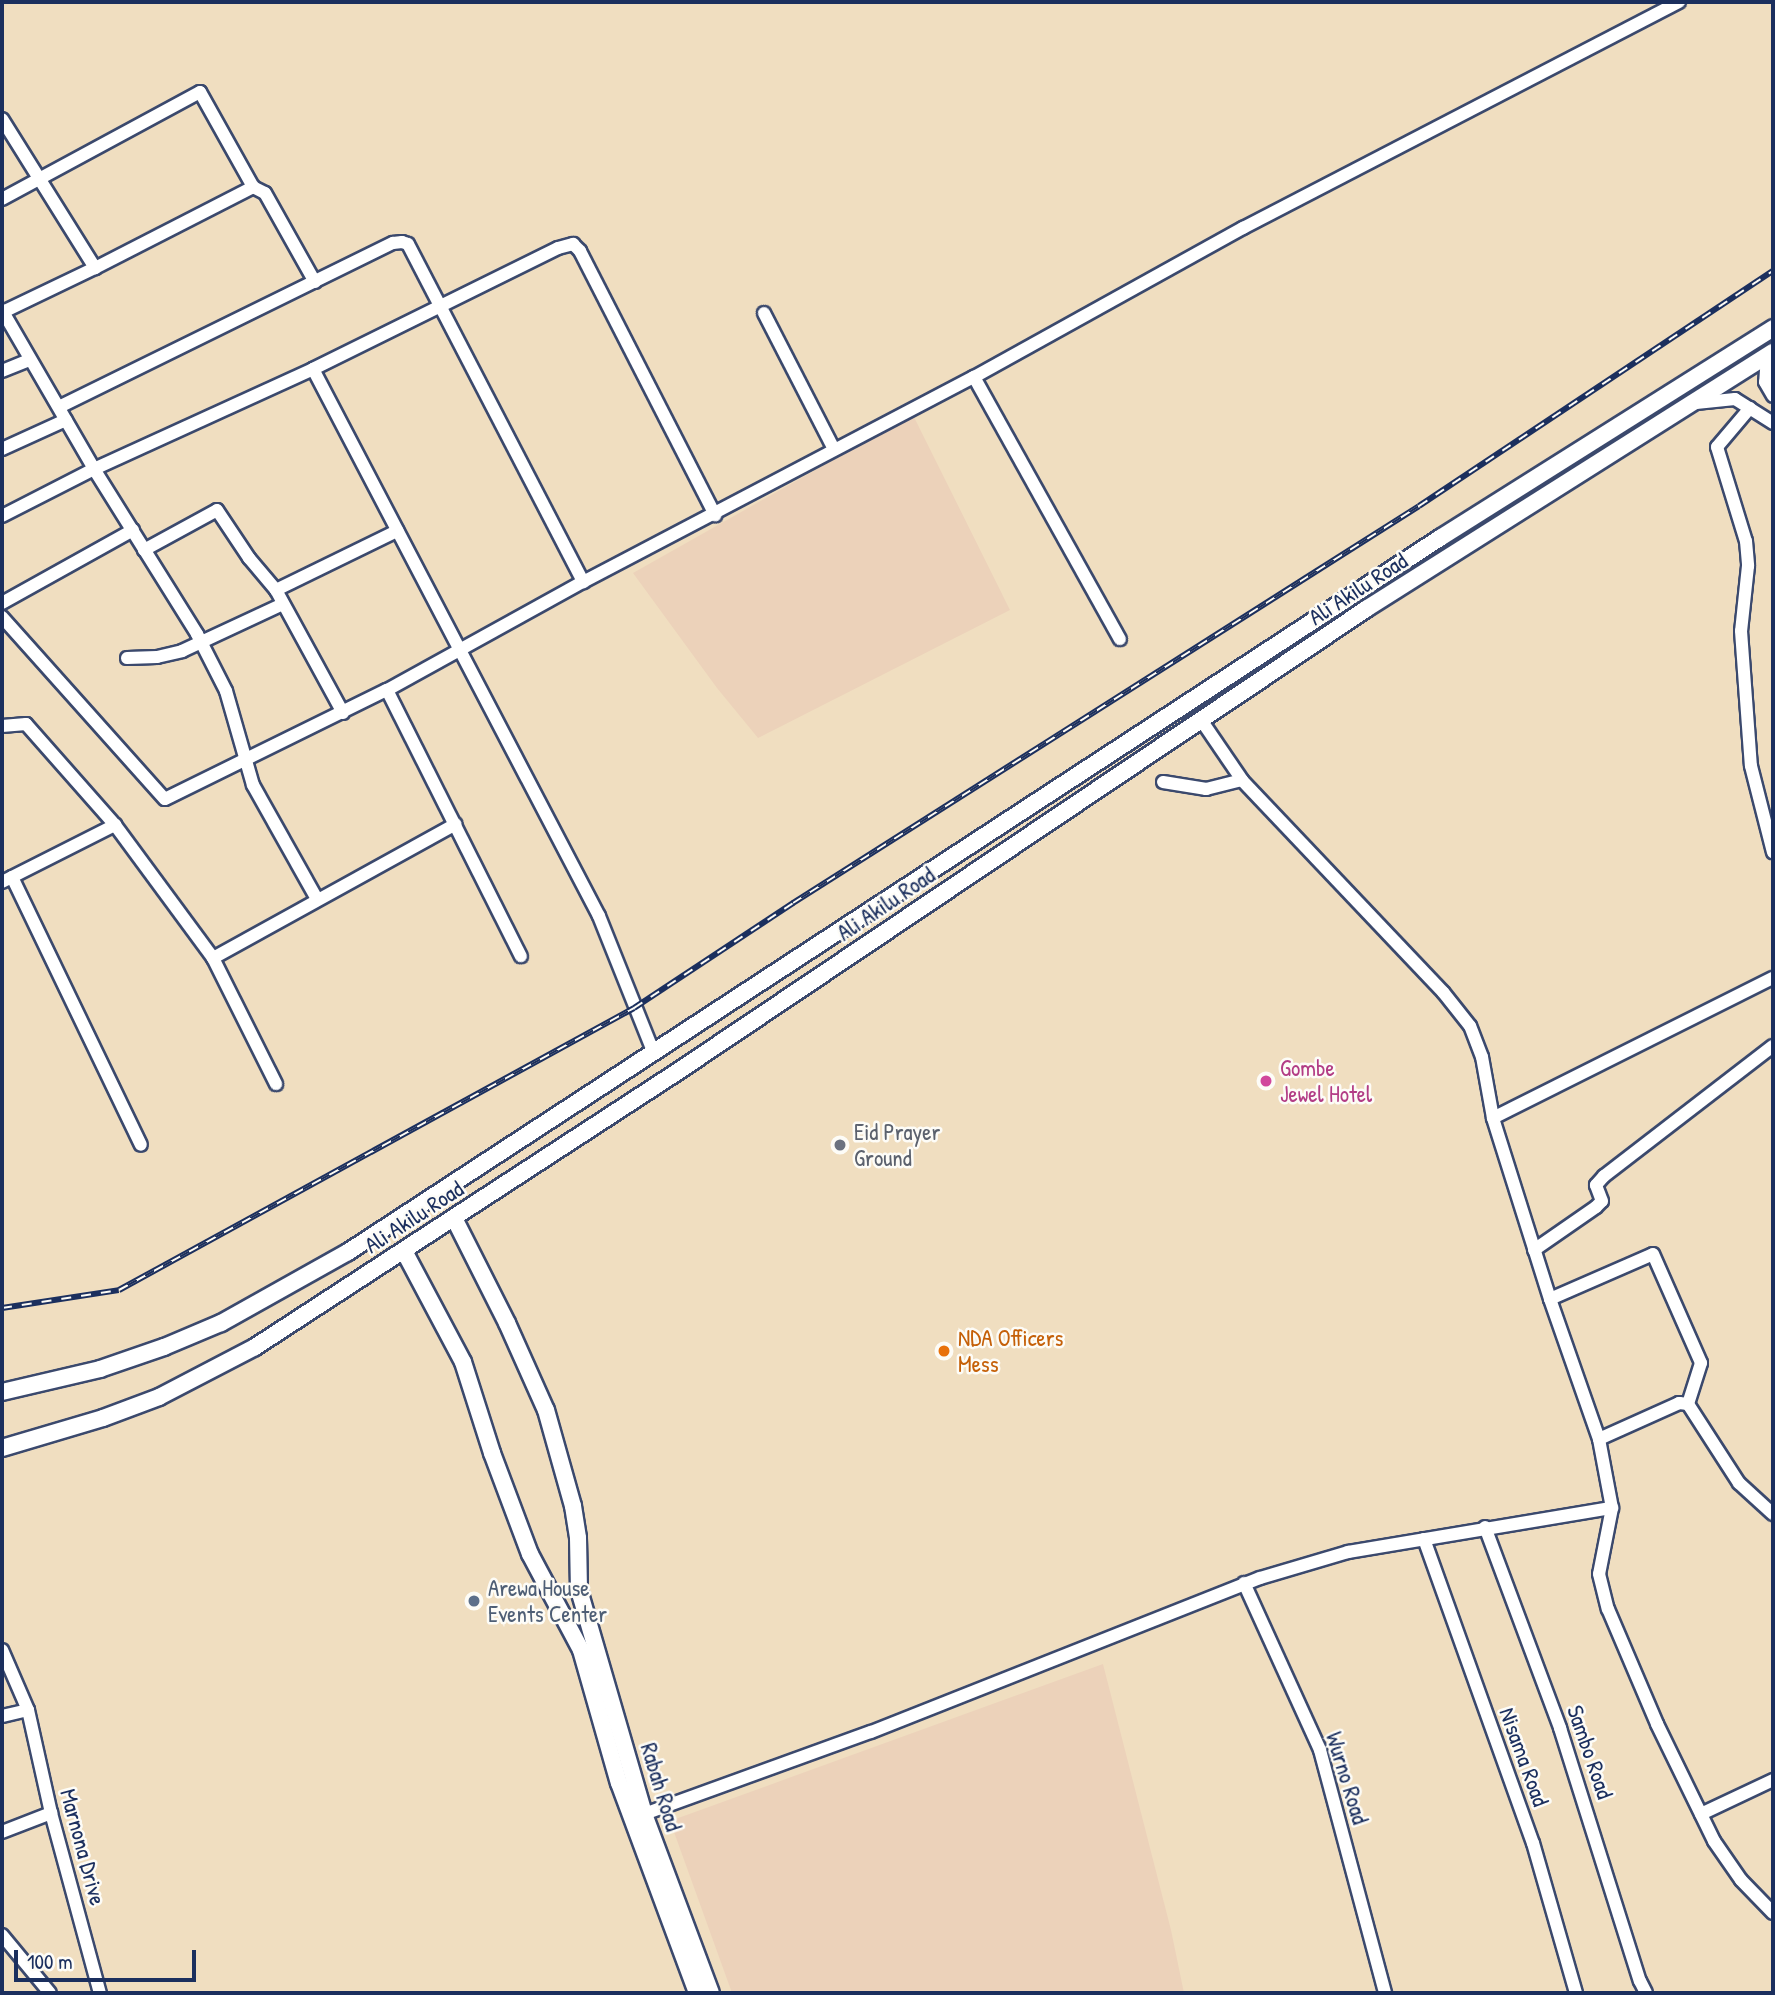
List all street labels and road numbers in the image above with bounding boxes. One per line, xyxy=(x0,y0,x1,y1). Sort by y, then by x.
street label: Ali Akilu Road xyxy=(1304,547,1412,631)
street label: Ali Akilu Road xyxy=(832,861,940,947)
street label: Ali Akilu Road xyxy=(360,1175,468,1259)
street label: Sambo Road xyxy=(1561,1702,1619,1802)
street label: Nisama Road xyxy=(1493,1704,1555,1810)
street label: Wurno Road xyxy=(1320,1729,1374,1827)
street label: Rabah Road xyxy=(635,1740,687,1834)
street label: Marnona Drive xyxy=(54,1786,112,1908)

